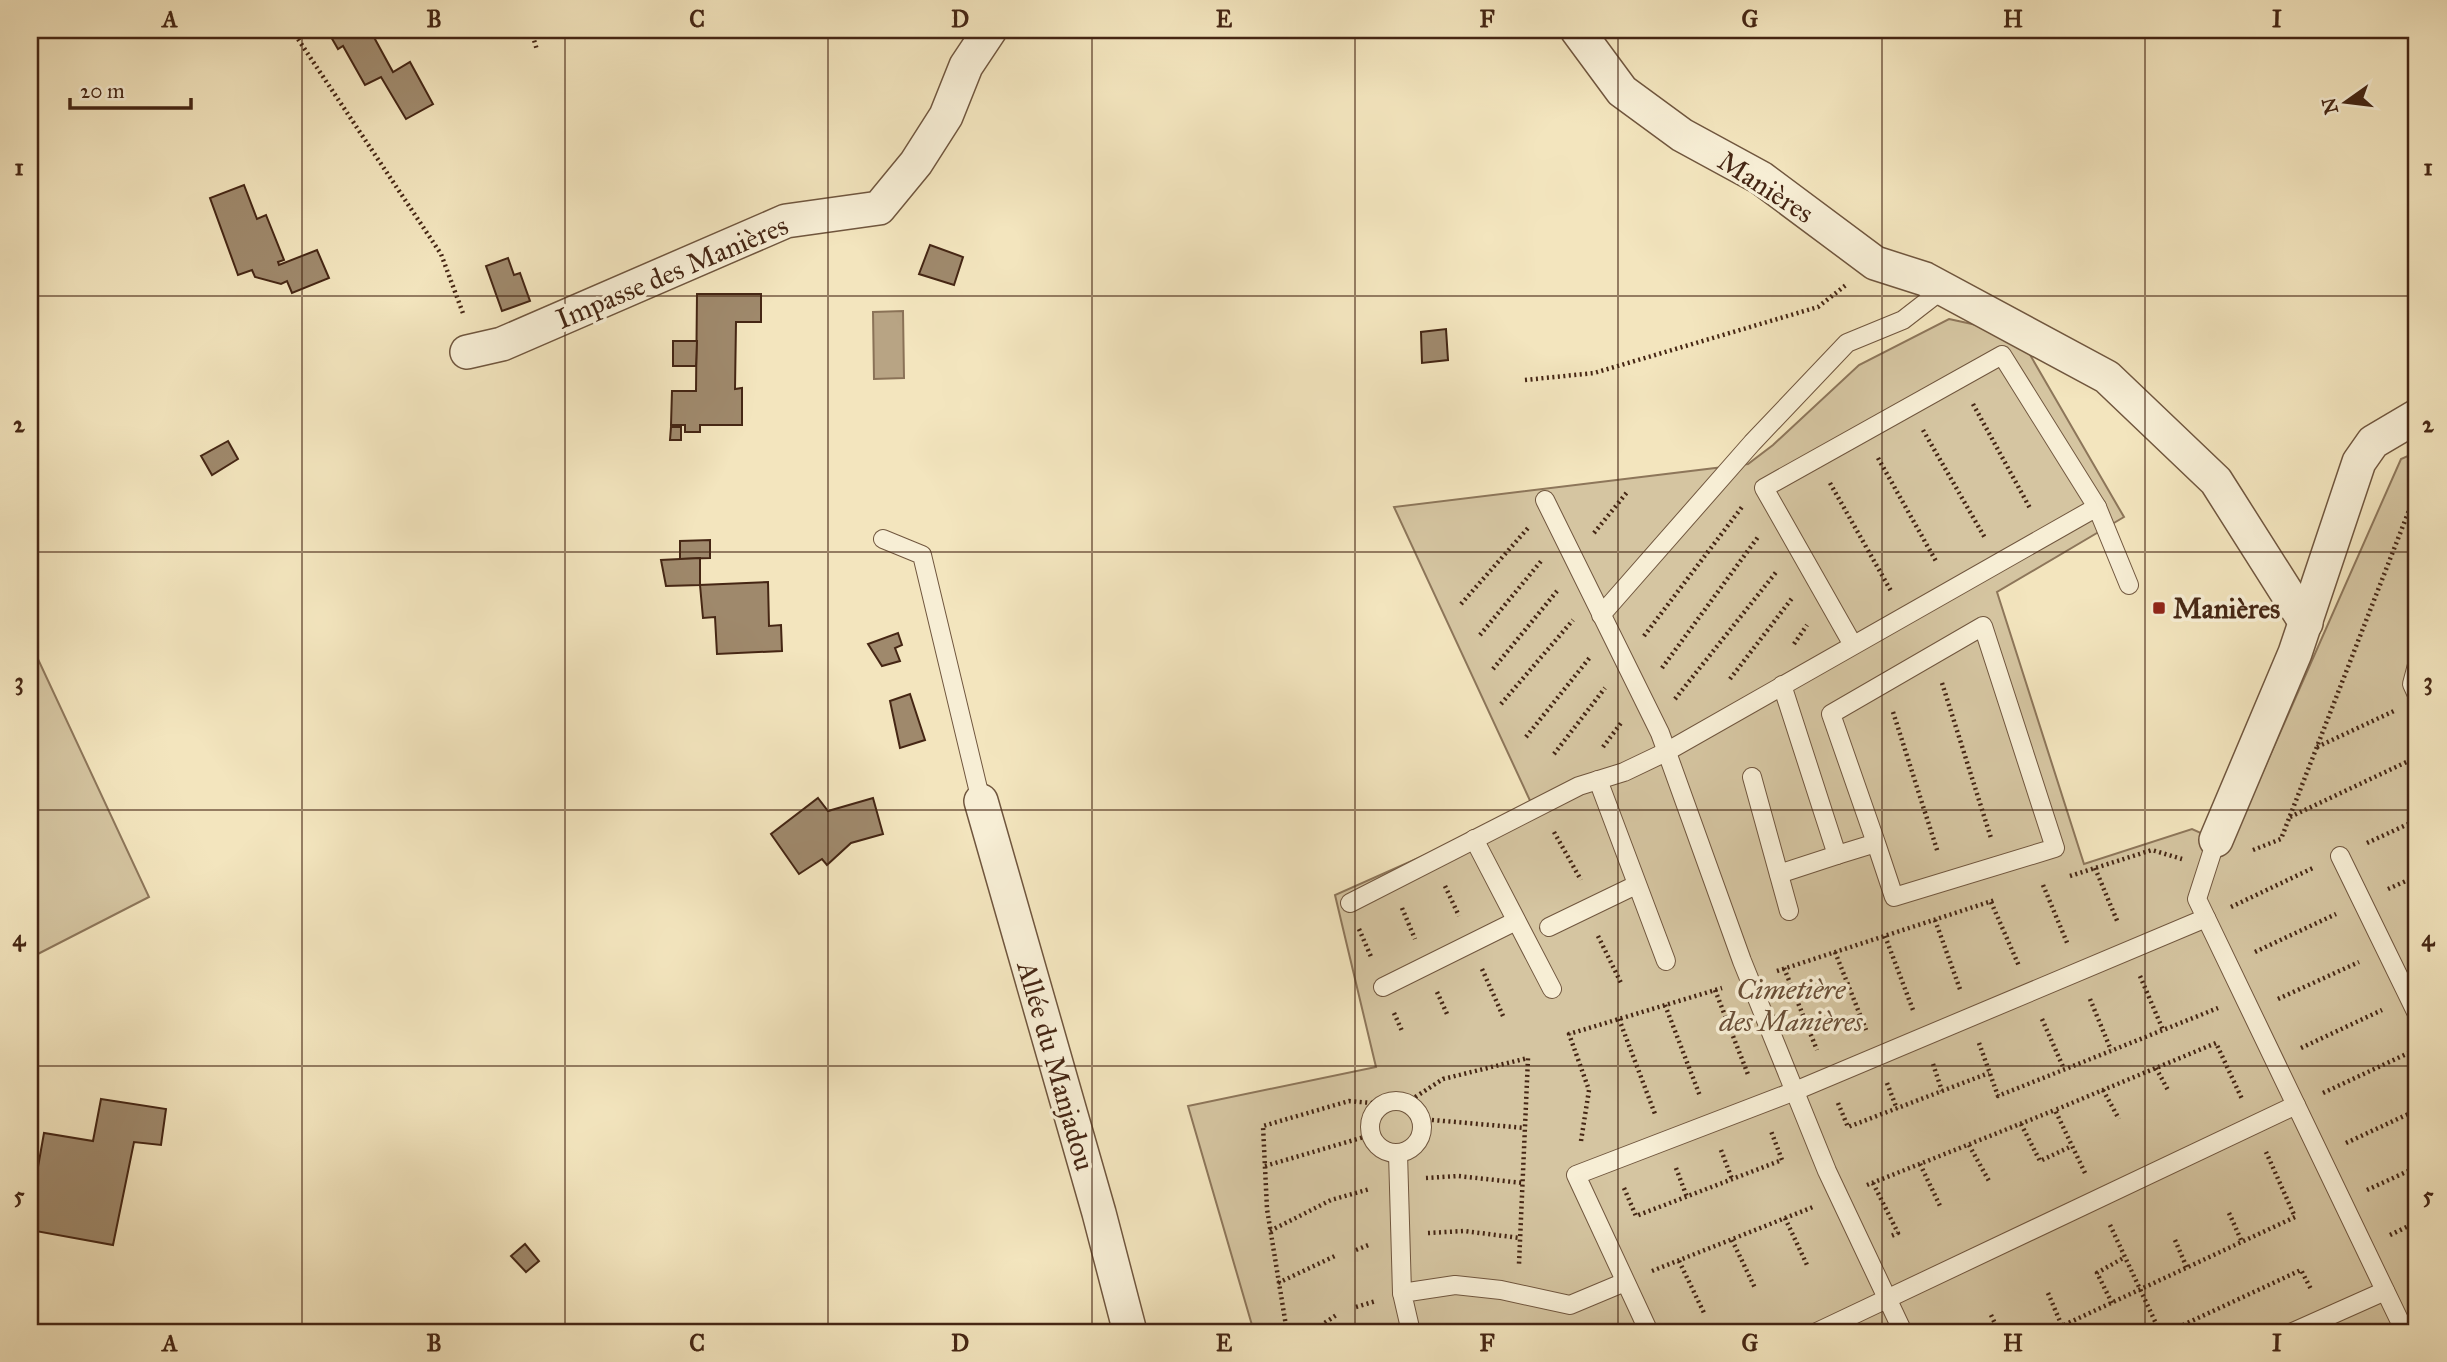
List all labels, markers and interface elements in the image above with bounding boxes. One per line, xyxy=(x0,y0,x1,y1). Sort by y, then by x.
text: A xyxy=(160,5,178,33)
text: B xyxy=(426,5,442,33)
text: C xyxy=(689,5,705,33)
text: D xyxy=(951,5,969,33)
text: E xyxy=(1216,5,1233,33)
text: F xyxy=(1479,5,1495,33)
text: G xyxy=(1742,5,1759,33)
text: H xyxy=(2003,5,2023,33)
text: I xyxy=(2272,5,2282,33)
scale bar xyxy=(70,66,191,110)
north arrow xyxy=(2310,66,2380,136)
text: 20 m xyxy=(80,78,125,104)
text: N xyxy=(2317,95,2343,117)
street label: Manières xyxy=(1711,143,1821,231)
text: 1 xyxy=(14,153,24,181)
text: 1 xyxy=(2423,153,2433,181)
street label: Impasse des Manières xyxy=(551,207,793,337)
text: 2 xyxy=(13,410,25,438)
text: 2 xyxy=(2422,410,2434,438)
place label: Manières xyxy=(2173,591,2280,626)
marker: Manières xyxy=(2151,600,2167,616)
text: 3 xyxy=(14,667,24,696)
text: 3 xyxy=(2423,667,2433,696)
text: 4 xyxy=(13,924,27,952)
text: 4 xyxy=(2422,924,2436,952)
street label: Allée du Manjadou xyxy=(1009,956,1103,1175)
park label: Cimetière des Manières xyxy=(1718,972,1863,1039)
text: 5 xyxy=(14,1181,25,1209)
text: 5 xyxy=(2423,1181,2434,1209)
text: A xyxy=(160,1329,178,1357)
text: B xyxy=(426,1329,442,1357)
text: C xyxy=(689,1329,705,1357)
text: D xyxy=(951,1329,969,1357)
text: E xyxy=(1216,1329,1233,1357)
text: F xyxy=(1479,1329,1495,1357)
text: G xyxy=(1742,1329,1759,1357)
text: H xyxy=(2003,1329,2023,1357)
text: I xyxy=(2272,1329,2282,1357)

